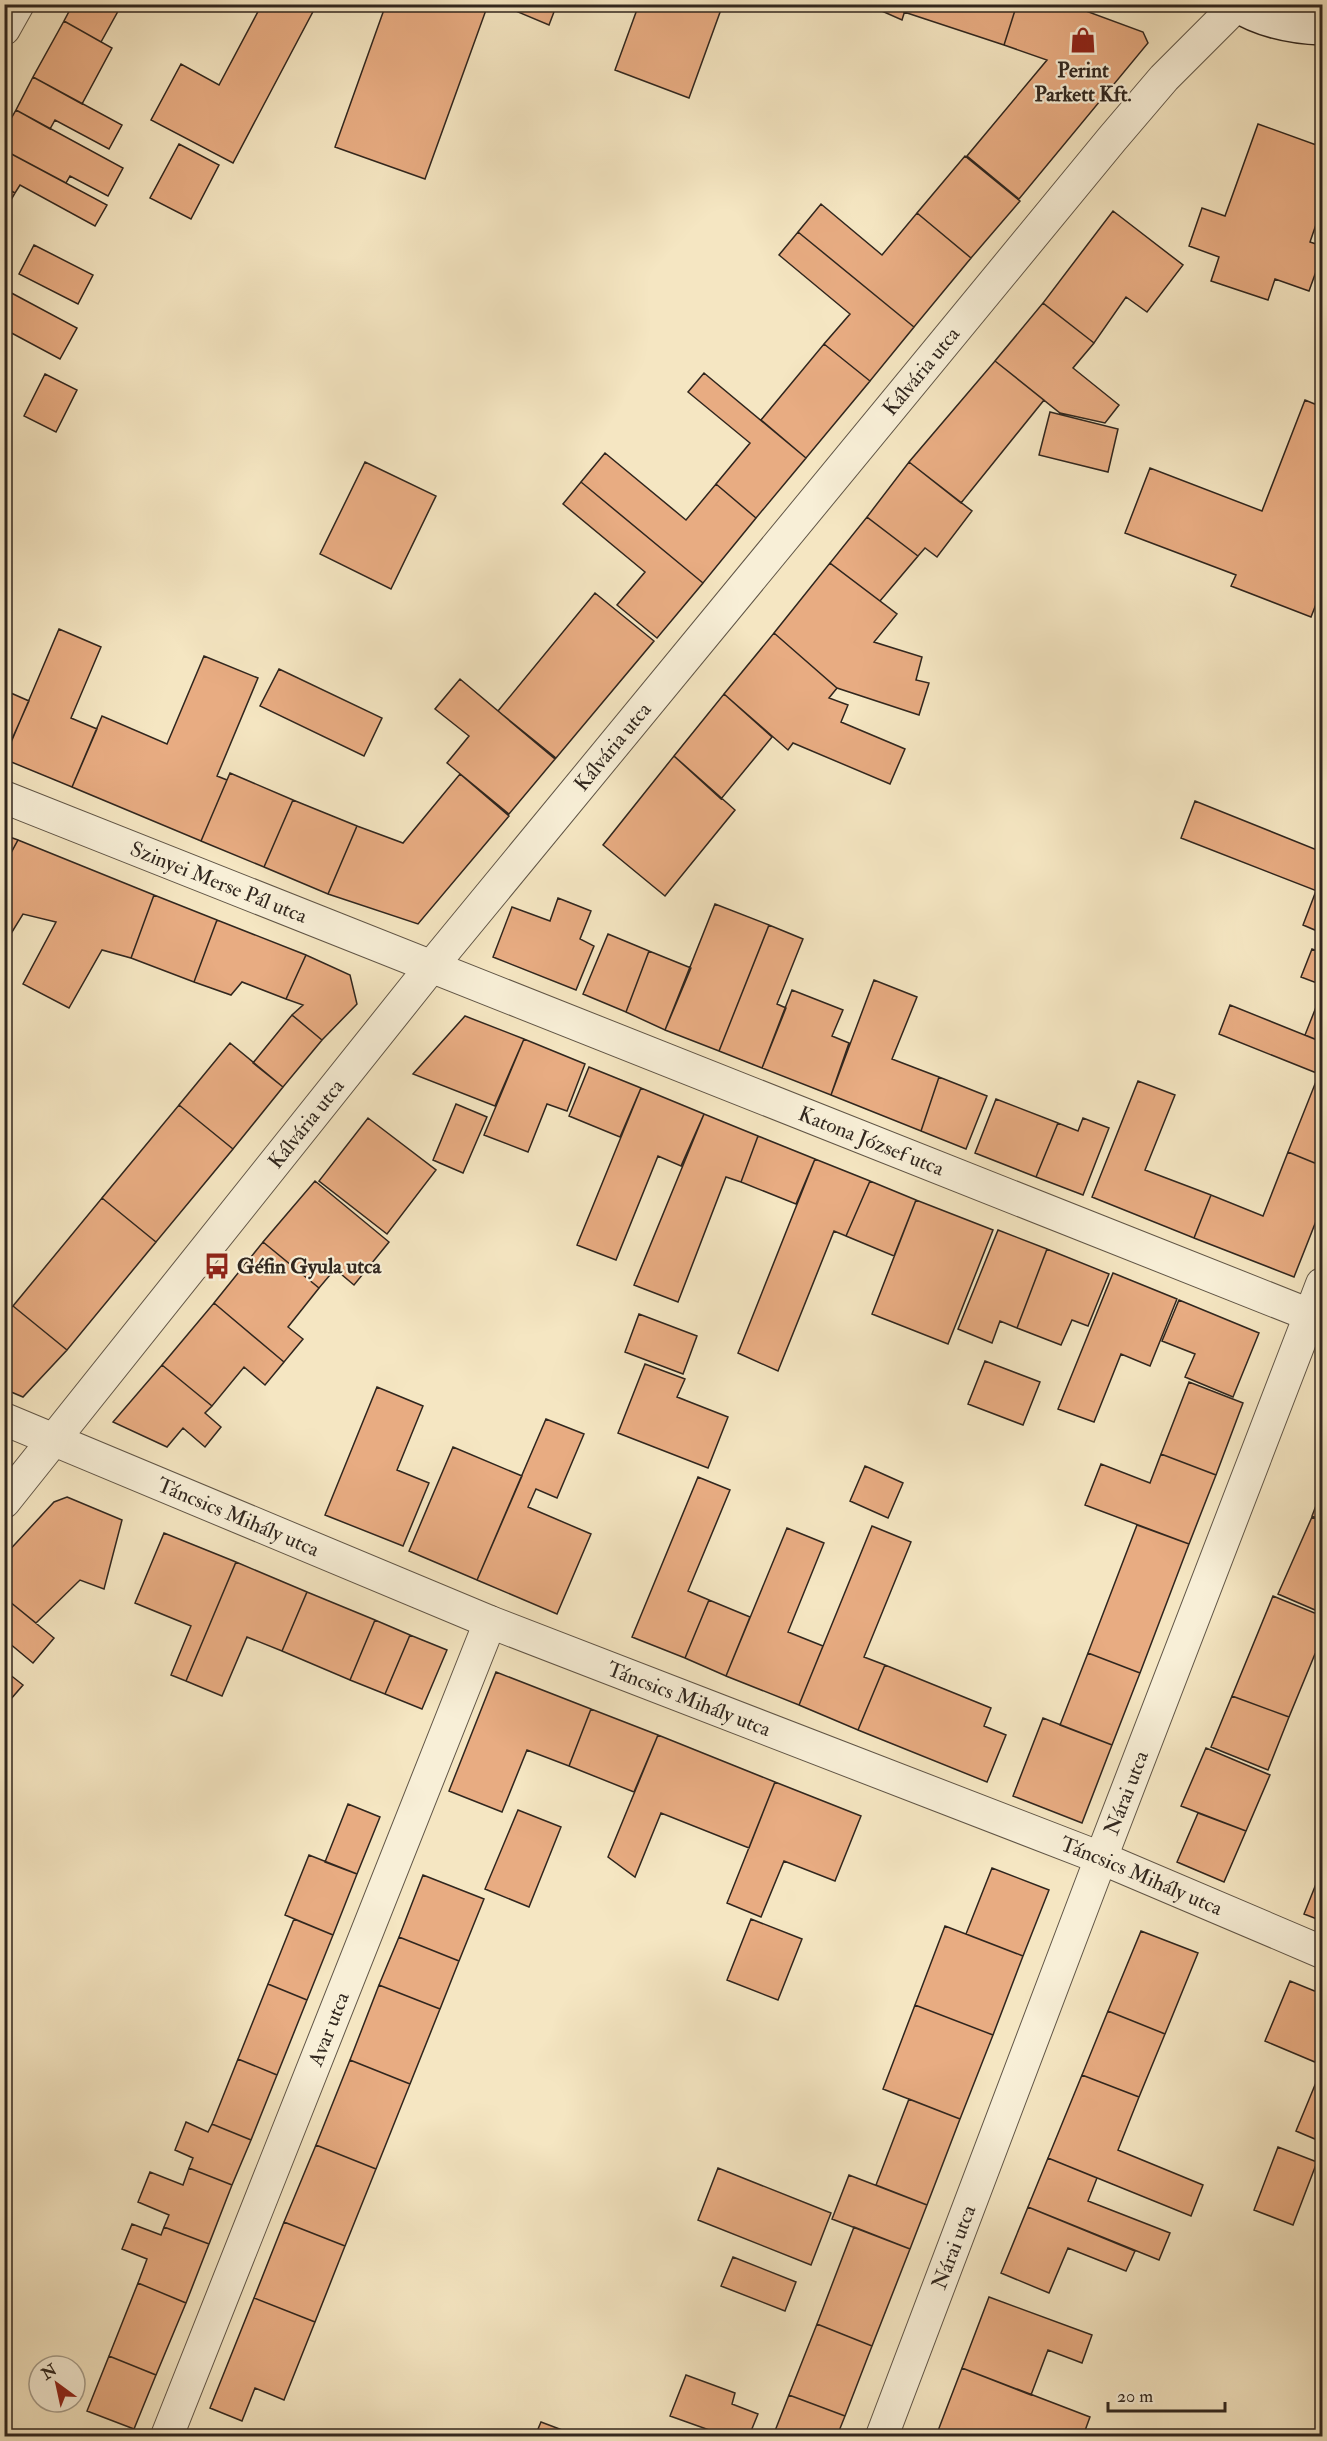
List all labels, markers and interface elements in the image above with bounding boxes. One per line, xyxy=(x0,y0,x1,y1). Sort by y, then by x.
shop icon: Perint Parkett Kft. xyxy=(1068,25,1098,55)
place label: Perint Parkett Kft. xyxy=(1034,57,1132,108)
street label: Kálvária utca xyxy=(877,321,966,421)
street label: Kálvária utca xyxy=(568,696,657,797)
street label: Szinyei Merse Pál utca xyxy=(126,835,311,929)
street label: Kálvária utca xyxy=(262,1073,350,1174)
street label: Katona József utca xyxy=(795,1100,948,1182)
bus stop icon: Géfin Gyula utca xyxy=(202,1251,232,1281)
place label: Géfin Gyula utca xyxy=(237,1253,382,1280)
street label: Táncsics Mihály utca xyxy=(153,1471,324,1563)
street label: Táncsics Mihály utca xyxy=(603,1655,775,1743)
street label: Nárai utca xyxy=(1098,1746,1155,1839)
street label: Táncsics Mihály utca xyxy=(1057,1830,1227,1922)
street label: Avar utca xyxy=(301,1988,355,2071)
street label: Nárai utca xyxy=(925,2201,982,2293)
north arrow xyxy=(27,2354,87,2414)
text: N xyxy=(37,2360,61,2385)
scale bar xyxy=(1108,2375,1225,2413)
text: 20 m xyxy=(1117,2385,1153,2408)

